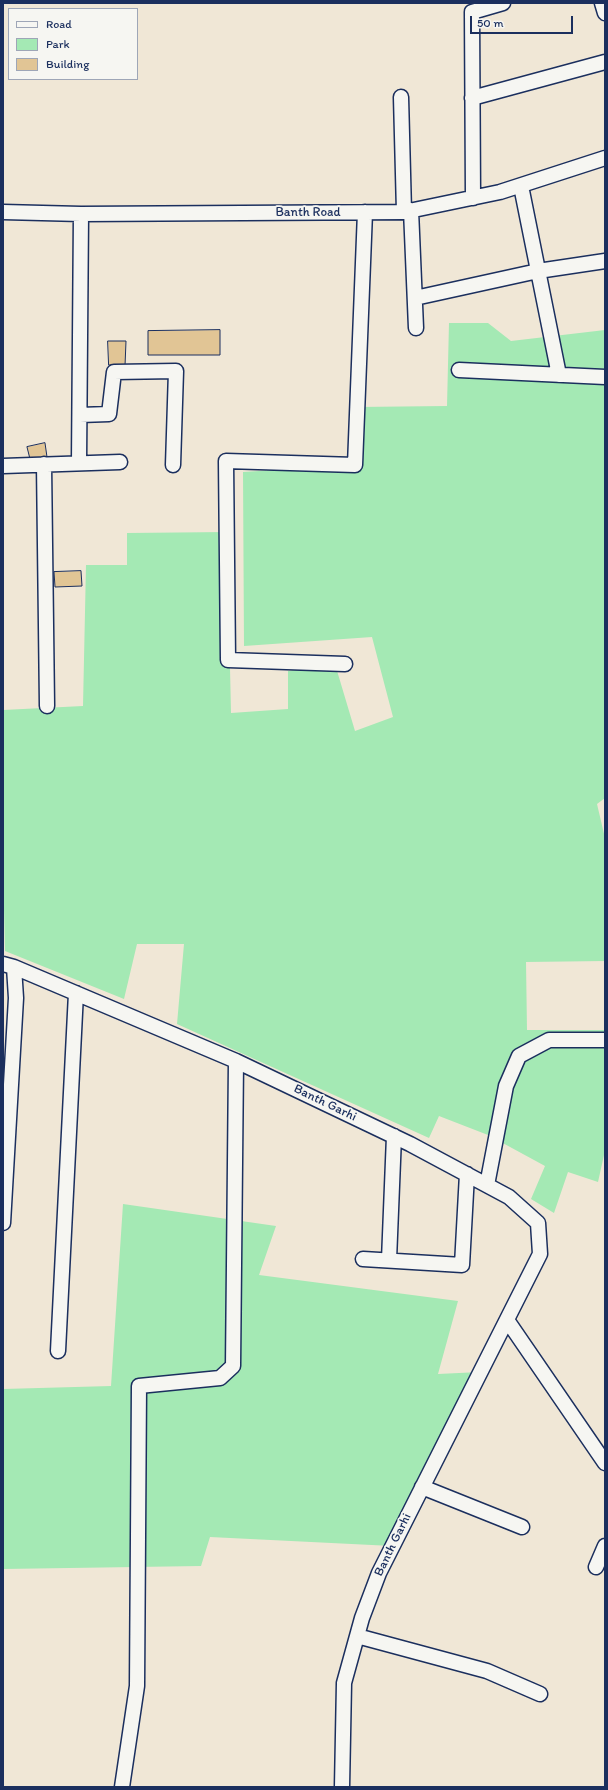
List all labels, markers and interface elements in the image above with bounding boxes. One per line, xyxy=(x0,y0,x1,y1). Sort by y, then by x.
legend xyxy=(8,8,138,80)
scale bar xyxy=(472,8,575,34)
text: 50 m xyxy=(477,16,503,30)
text: Road xyxy=(46,17,72,31)
text: Park xyxy=(46,37,70,51)
text: Building xyxy=(46,57,89,71)
street label: Banth Road xyxy=(275,205,341,221)
street label: Banth Garhi xyxy=(291,1081,359,1125)
street label: Banth Garhi xyxy=(371,1511,415,1579)

